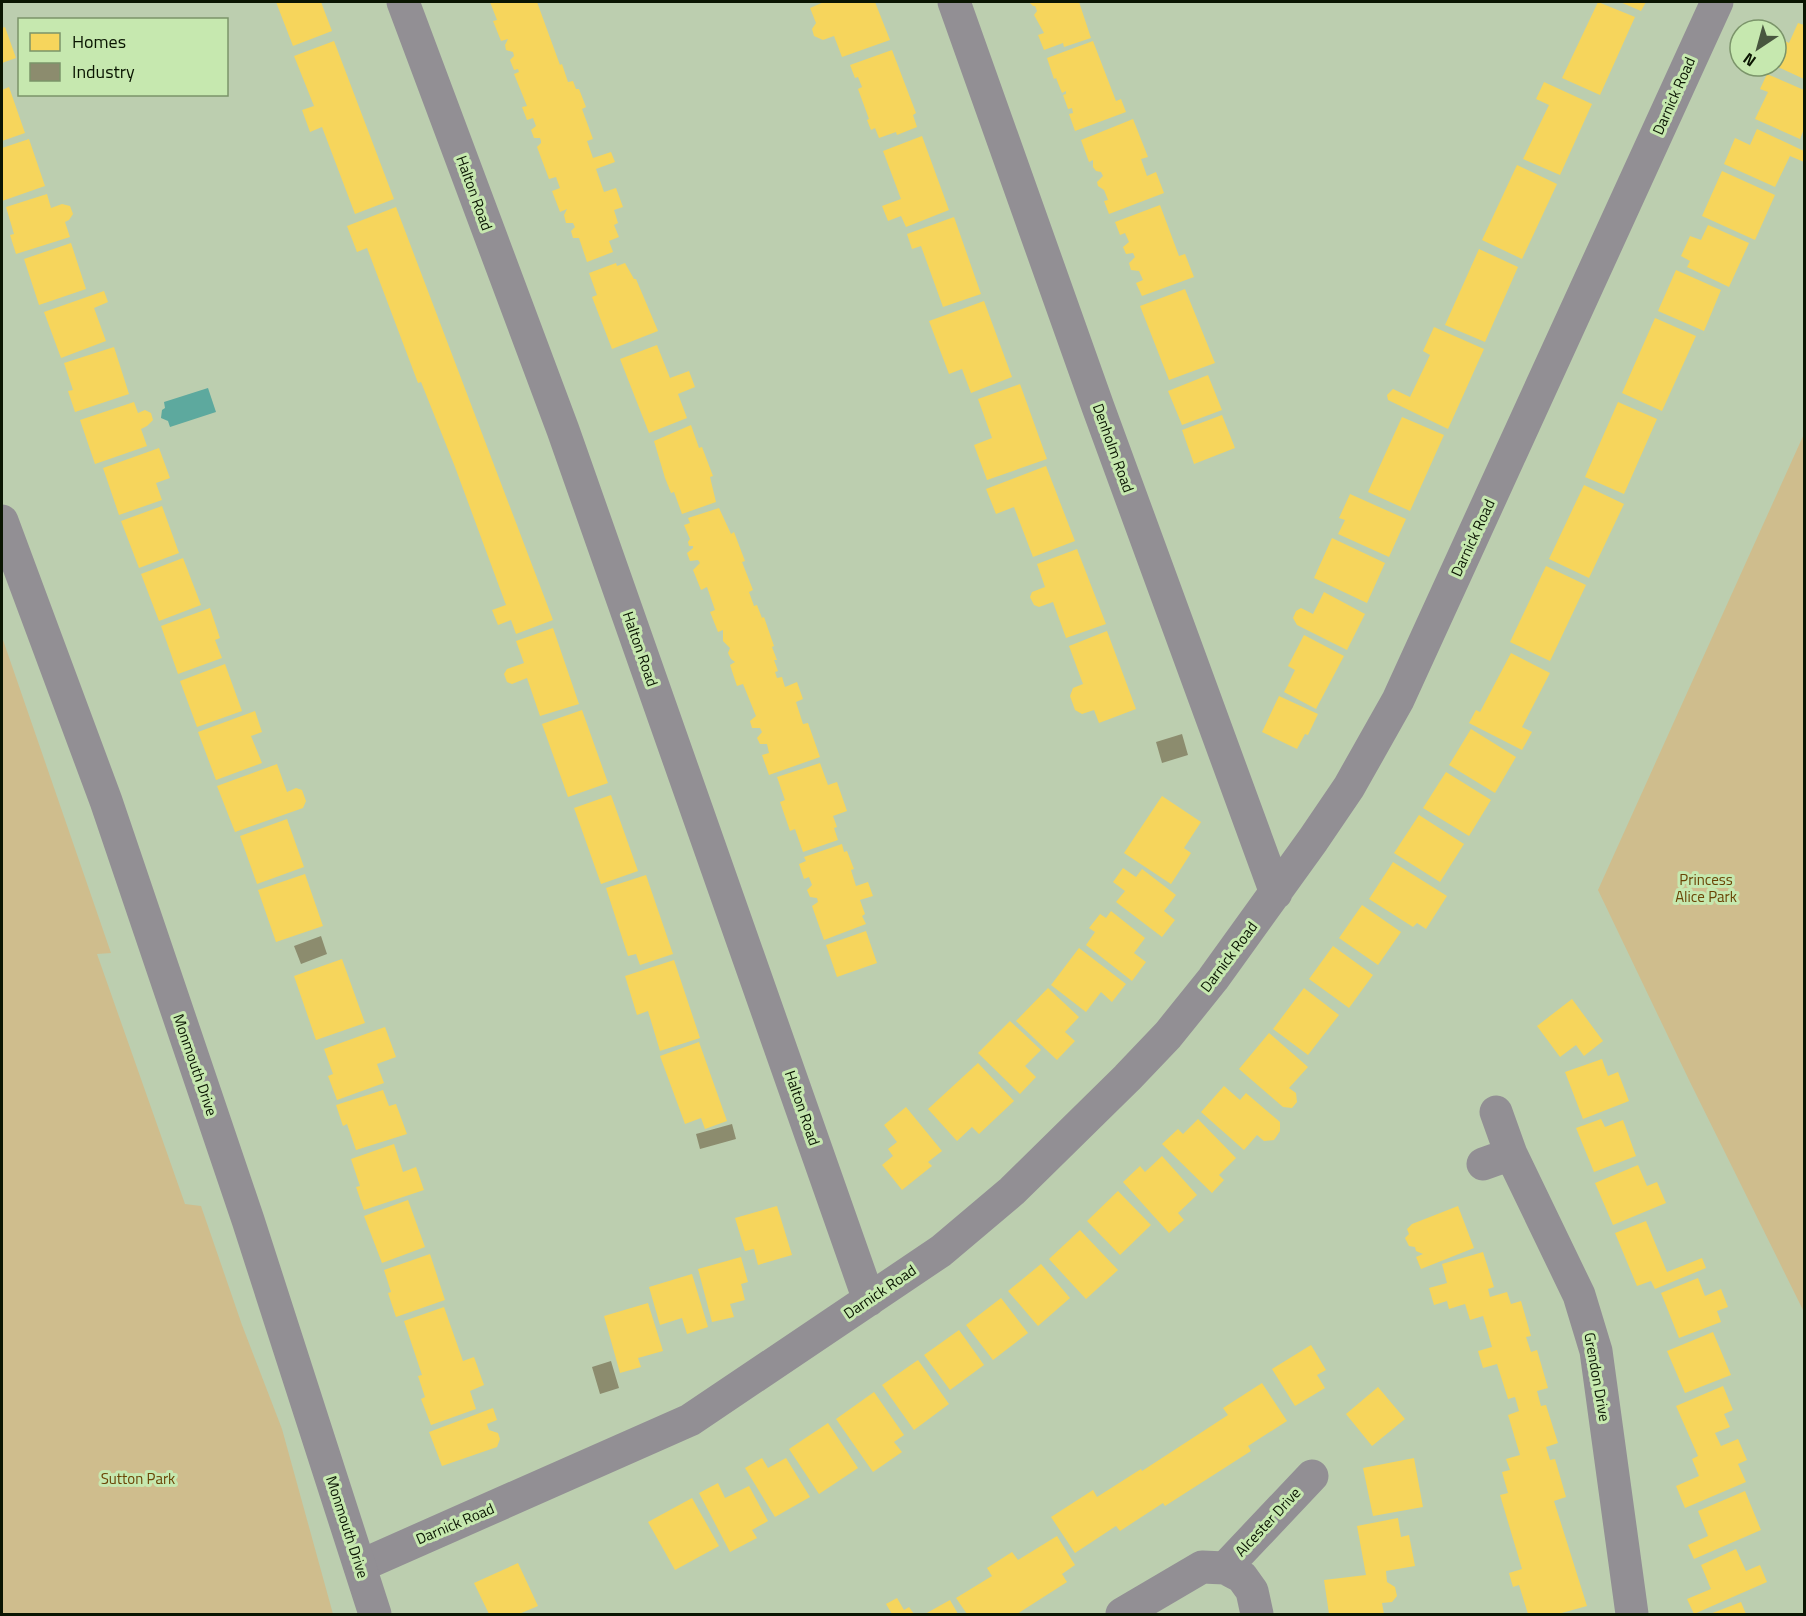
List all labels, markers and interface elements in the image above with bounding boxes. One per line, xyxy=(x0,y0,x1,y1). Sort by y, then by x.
legend xyxy=(18,18,228,96)
north arrow xyxy=(1728,18,1788,78)
text: Homes xyxy=(72,28,126,55)
text: N xyxy=(1738,47,1761,73)
street label: Darnick Road xyxy=(1646,53,1701,138)
text: Industry xyxy=(72,58,135,85)
street label: Halton Road xyxy=(450,152,499,233)
street label: Denholm Road xyxy=(1087,400,1140,495)
street label: Darnick Road xyxy=(1445,495,1501,580)
street label: Halton Road xyxy=(617,608,664,690)
park label: Princess Alice Park xyxy=(1675,868,1737,908)
street label: Darnick Road xyxy=(1194,917,1263,997)
street label: Monmouth Drive xyxy=(167,1011,224,1119)
street label: Halton Road xyxy=(779,1067,826,1149)
street label: Darnick Road xyxy=(839,1259,921,1324)
street label: Grendon Drive xyxy=(1578,1331,1617,1423)
park label: Sutton Park xyxy=(101,1467,175,1490)
street label: Monmouth Drive xyxy=(320,1473,375,1581)
street label: Alcester Drive xyxy=(1229,1482,1306,1562)
street label: Darnick Road xyxy=(412,1497,498,1550)

